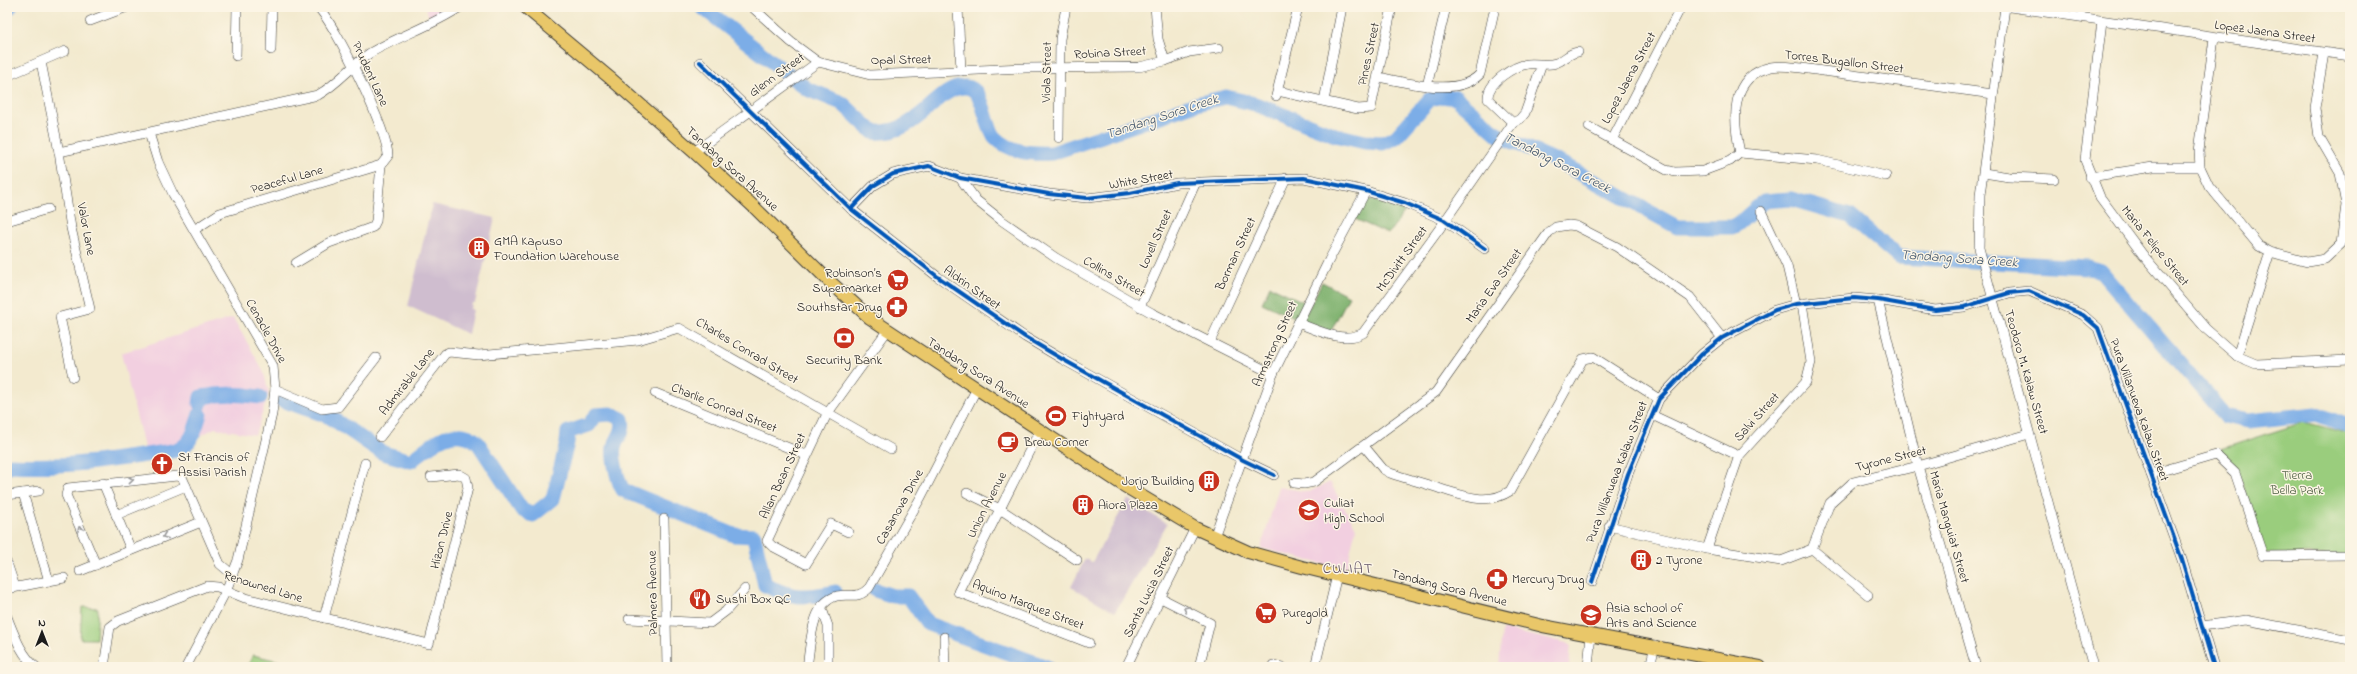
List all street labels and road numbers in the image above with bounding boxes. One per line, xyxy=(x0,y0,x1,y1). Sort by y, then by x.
street label: Lopez Jaena Street xyxy=(2213,16,2317,49)
street label: Pines Street xyxy=(1353,20,1385,87)
street label: Lopez Jaena Street xyxy=(1597,28,1662,127)
street label: Prudent Lane xyxy=(347,39,393,110)
street label: Viola Street xyxy=(1037,41,1057,104)
street label: Robina Street xyxy=(1073,42,1147,64)
street label: Torres Bugallon Street xyxy=(1783,45,1905,80)
street label: Glenn Street xyxy=(745,48,809,102)
street label: Opal Street xyxy=(870,50,932,70)
street label: Tandang Sora Avenue xyxy=(681,122,783,217)
street label: Peaceful Lane xyxy=(249,161,325,199)
street label: White Street xyxy=(1107,165,1175,195)
street label: Valor Lane xyxy=(71,200,100,257)
street label: Maria Felipe Street xyxy=(2116,201,2194,291)
street label: Lovell Street xyxy=(1134,206,1178,272)
street label: Borman Street xyxy=(1210,214,1262,295)
street label: McDivitt Street xyxy=(1371,221,1433,296)
street label: Maria Eva Street xyxy=(1461,244,1527,327)
street label: Collins Street xyxy=(1079,251,1149,303)
street label: Aldrin Street xyxy=(939,261,1005,315)
street label: Cenacle Drive xyxy=(241,296,291,367)
street label: Armstrong Street xyxy=(1248,297,1304,390)
street label: Teodoro M. Kalaw Street xyxy=(1999,307,2053,437)
street label: Charles Conrad Street xyxy=(692,313,803,390)
street label: Tandang Sora Avenue xyxy=(922,333,1033,414)
street label: Pura Villanueva Kalaw Street xyxy=(2104,336,2174,485)
street label: Admirable Lane xyxy=(375,344,439,420)
street label: Charlie Conrad Street xyxy=(668,378,780,438)
street label: Salvi Street xyxy=(1730,388,1785,446)
street label: Pura Villanueva Kalaw Street xyxy=(1581,398,1653,546)
street label: Allan Bean Street xyxy=(755,429,812,522)
street label: Tyrone Street xyxy=(1853,441,1929,478)
street label: Casanova Drive xyxy=(871,466,929,548)
street label: Union Avenue xyxy=(962,468,1012,542)
street label: Maria Manguiat Street xyxy=(1923,469,1974,586)
street label: Hizon Drive xyxy=(426,509,458,571)
street label: Santa Lucia Street xyxy=(1119,542,1180,641)
street label: Palmera Avenue xyxy=(643,550,663,636)
street label: Tandang Sora Avenue xyxy=(1389,564,1509,613)
street label: Renowned Lane xyxy=(221,566,305,608)
street label: Aquino Marquez Street xyxy=(969,575,1087,635)

